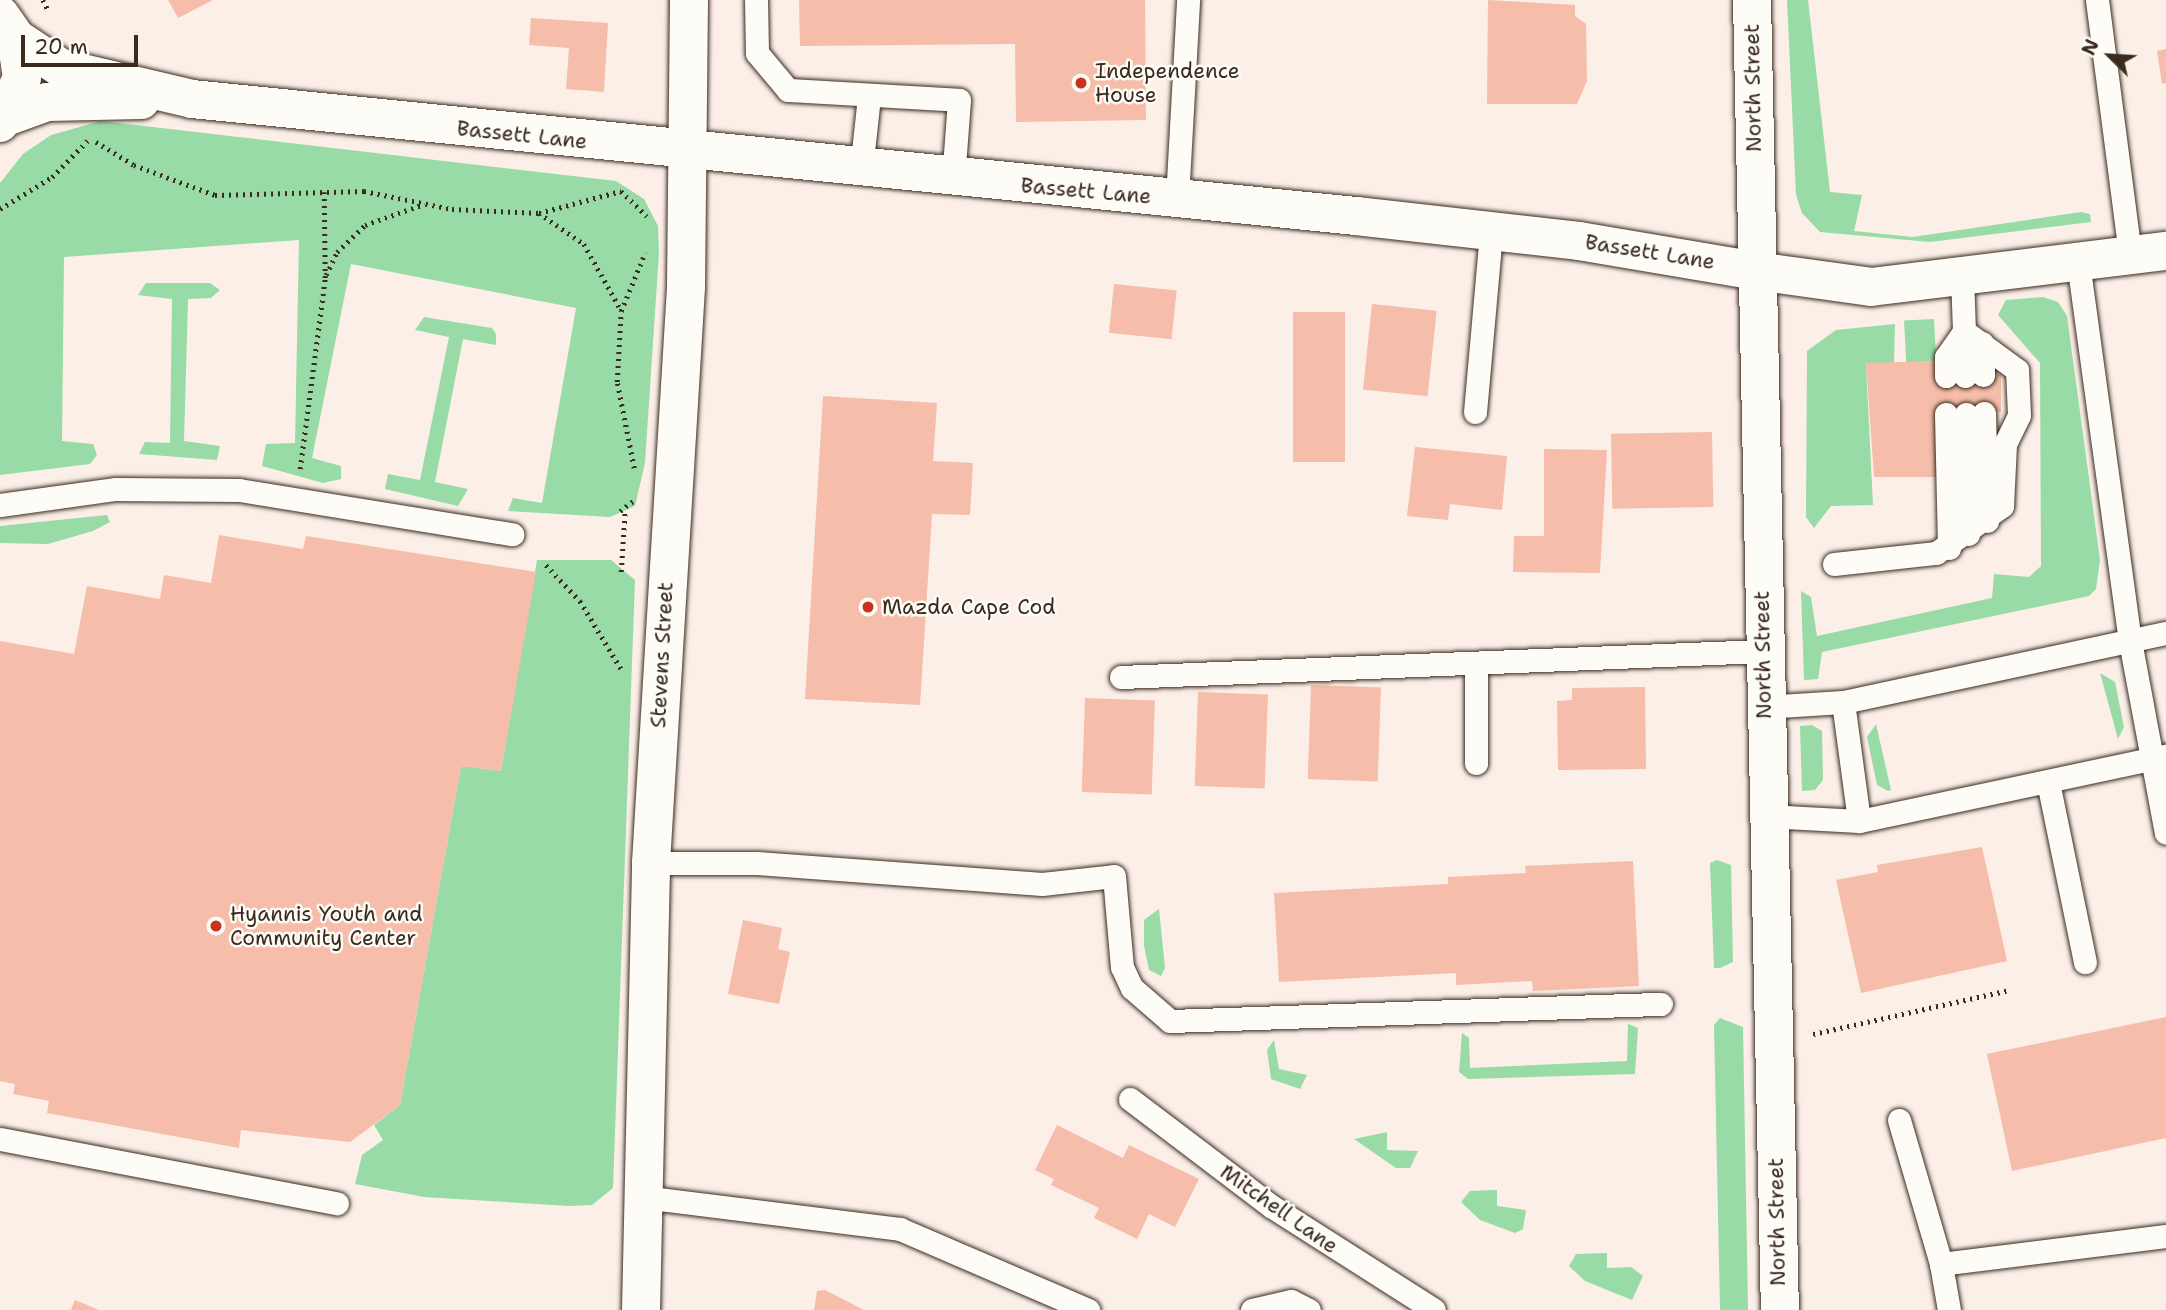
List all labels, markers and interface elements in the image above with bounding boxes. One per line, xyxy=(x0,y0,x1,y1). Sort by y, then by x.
scale bar xyxy=(24,21,142,65)
north arrow xyxy=(2075,21,2145,91)
street label: North Street xyxy=(1739,24,1767,152)
text: 20 m xyxy=(34,33,88,61)
text: N xyxy=(2076,35,2105,59)
place label: Independence House xyxy=(1095,58,1240,108)
marker: Independence House xyxy=(1073,75,1089,91)
street label: Bassett Lane xyxy=(456,116,588,154)
street label: Bassett Lane xyxy=(1020,173,1152,209)
street label: Bassett Lane xyxy=(1583,229,1717,275)
street label: Stevens Street xyxy=(646,581,678,729)
street label: North Street xyxy=(1749,591,1777,719)
place label: Mazda Cape Cod xyxy=(882,594,1056,620)
marker: Mazda Cape Cod xyxy=(860,599,876,615)
place label: Hyannis Youth and Community Center xyxy=(230,901,423,951)
marker: Hyannis Youth and Community Center xyxy=(208,918,224,934)
street label: North Street xyxy=(1763,1158,1791,1286)
street label: Mitchell Lane xyxy=(1215,1159,1343,1259)

